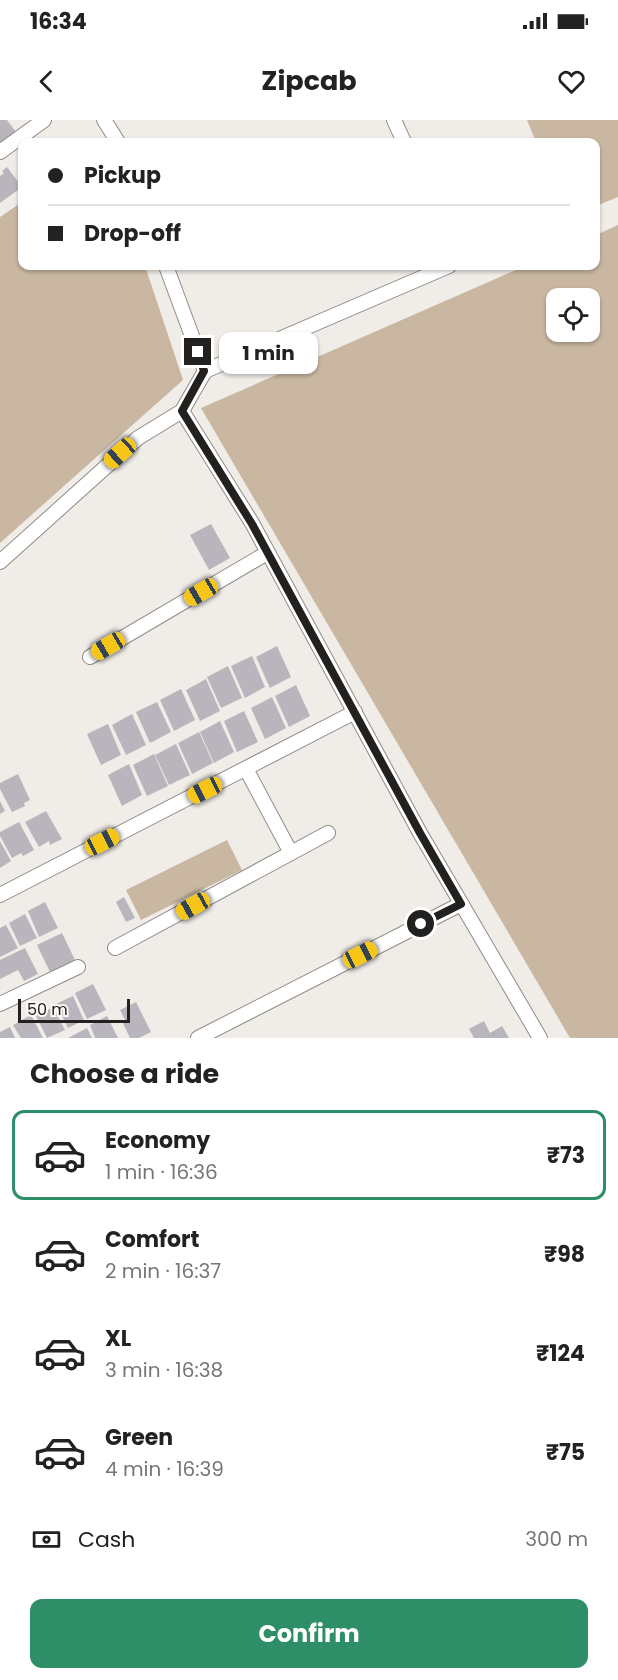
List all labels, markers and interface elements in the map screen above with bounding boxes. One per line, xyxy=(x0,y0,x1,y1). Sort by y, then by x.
text: 16:34 xyxy=(30,6,87,37)
text: Zipcab xyxy=(261,62,357,99)
icon: back xyxy=(30,65,63,98)
icon: heart xyxy=(555,65,588,98)
text: Pickup xyxy=(84,160,161,191)
text: Drop-off xyxy=(84,218,181,249)
map controls xyxy=(546,288,600,342)
button: locate xyxy=(546,288,600,342)
callout: 1 min xyxy=(219,331,318,373)
route end xyxy=(184,338,211,365)
text: 1 min xyxy=(242,339,295,367)
car xyxy=(101,434,139,472)
car xyxy=(181,575,221,609)
car xyxy=(88,629,128,663)
car xyxy=(185,774,225,806)
car xyxy=(82,826,122,858)
car xyxy=(173,889,213,923)
route start xyxy=(407,910,434,937)
car xyxy=(340,939,380,971)
scale bar xyxy=(18,996,130,1024)
text: 50 m xyxy=(27,998,68,1021)
text: Choose a ride xyxy=(30,1055,219,1092)
text: Economy xyxy=(105,1125,210,1156)
icon: car xyxy=(33,1128,87,1182)
text: ₹73 xyxy=(547,1140,585,1171)
text: 1 min · 16:36 xyxy=(105,1158,218,1186)
text: Comfort xyxy=(105,1224,199,1255)
icon: car xyxy=(33,1227,87,1281)
text: ₹98 xyxy=(544,1239,585,1270)
text: 2 min · 16:37 xyxy=(105,1257,221,1285)
text: XL xyxy=(105,1323,131,1354)
icon: car xyxy=(33,1326,87,1380)
text: ₹124 xyxy=(536,1338,585,1369)
text: 3 min · 16:38 xyxy=(105,1356,223,1384)
text: Green xyxy=(105,1422,173,1453)
icon: car xyxy=(33,1425,87,1479)
text: ₹75 xyxy=(546,1437,585,1468)
text: 4 min · 16:39 xyxy=(105,1455,224,1483)
icon: cash xyxy=(30,1523,63,1556)
text: Cash xyxy=(78,1524,135,1555)
text: 300 m xyxy=(525,1525,588,1553)
button: Confirm xyxy=(30,1599,588,1668)

